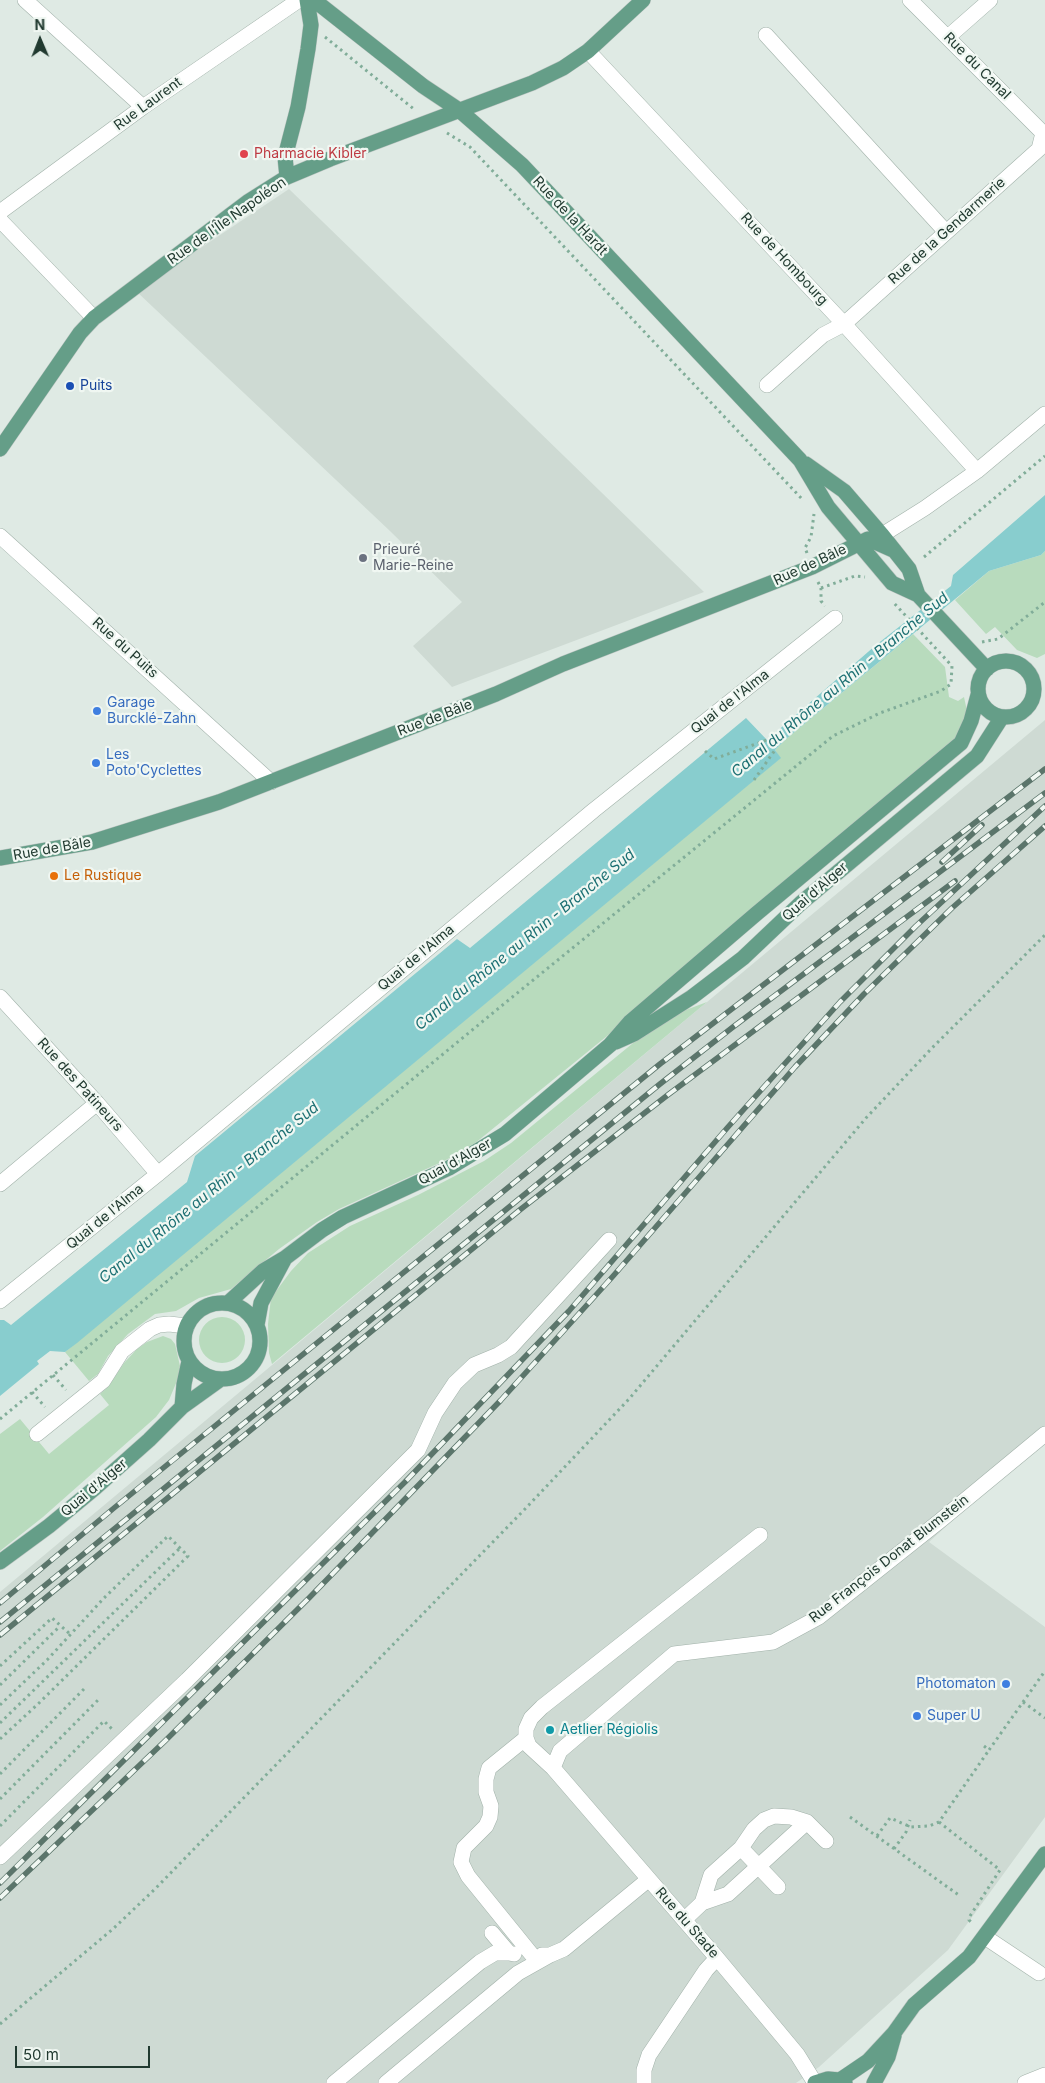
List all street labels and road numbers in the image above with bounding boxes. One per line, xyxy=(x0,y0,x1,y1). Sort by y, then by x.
street label: Rue du Canal xyxy=(940,29,1014,103)
street label: Rue Laurent xyxy=(111,74,185,134)
street label: Rue de la Hardt xyxy=(529,173,611,259)
street label: Rue de l'Île Napoléon xyxy=(165,174,289,268)
street label: Rue de la Gendarmerie xyxy=(885,174,1009,288)
street label: Rue de Hombourg xyxy=(737,209,831,309)
street label: Rue de Bâle xyxy=(771,541,849,589)
street label: Rue du Puits xyxy=(89,614,161,682)
street label: Quai de l'Alma xyxy=(688,666,772,738)
street label: Rue de Bâle xyxy=(395,696,475,740)
street label: Rue de Bâle xyxy=(12,834,92,864)
street label: Quai d'Alger xyxy=(779,859,851,925)
street label: Quai de l'Alma xyxy=(374,921,458,995)
street label: Rue des Patineurs xyxy=(34,1035,126,1135)
street label: Quai d'Alger xyxy=(416,1135,494,1189)
street label: Quai de l'Alma xyxy=(63,1181,147,1253)
street label: Quai d'Alger xyxy=(58,1456,130,1520)
street label: Rue François Donat Blumstein xyxy=(806,1492,972,1626)
street label: Rue du Stade xyxy=(652,1884,722,1962)

